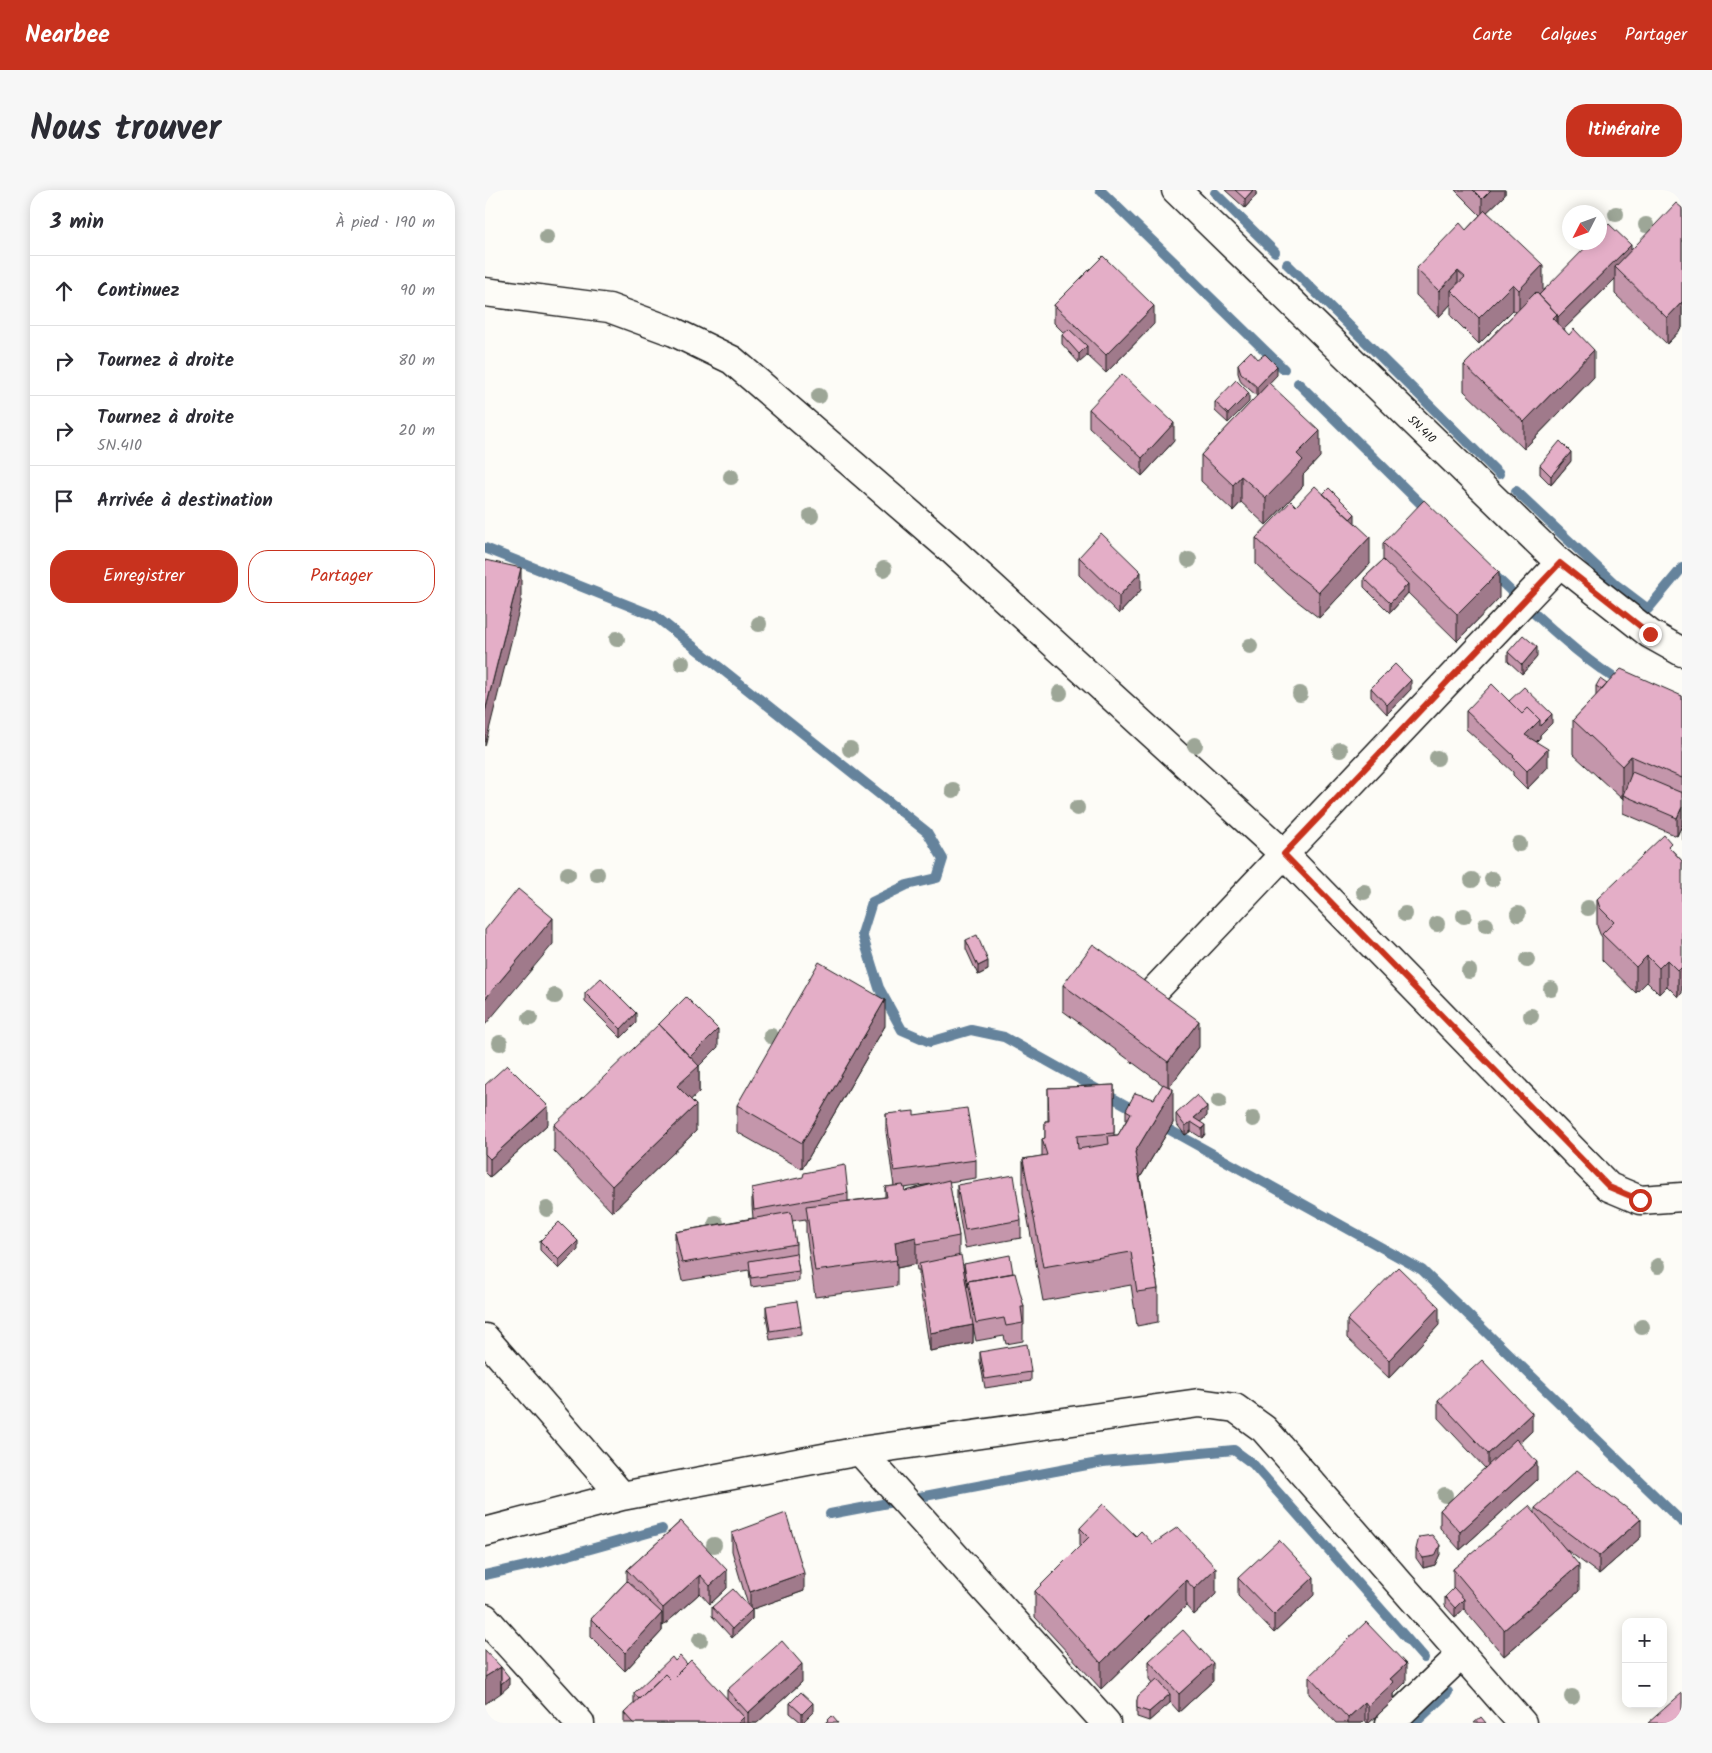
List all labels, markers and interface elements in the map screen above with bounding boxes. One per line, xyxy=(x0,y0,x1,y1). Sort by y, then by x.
text: Nearbee xyxy=(25,16,110,55)
text: Carte xyxy=(1472,21,1512,50)
text: Calques xyxy=(1540,21,1597,50)
text: Partager xyxy=(1625,21,1687,50)
text: Nous trouver xyxy=(30,102,221,158)
button: Itinéraire xyxy=(1566,104,1682,157)
north arrow xyxy=(1562,205,1607,250)
text: 3 min xyxy=(50,206,104,239)
text: À pied · 190 m xyxy=(336,210,435,235)
text: Continuez xyxy=(97,276,180,306)
icon: ahead xyxy=(50,277,78,305)
text: 90 m xyxy=(400,278,435,303)
text: Tournez à droite xyxy=(97,346,234,376)
icon: right xyxy=(50,347,78,375)
text: 80 m xyxy=(398,348,435,373)
text: Tournez à droite xyxy=(97,403,234,433)
street label: 5N.410 xyxy=(1403,411,1440,448)
icon: right xyxy=(50,417,78,445)
text: 20 m xyxy=(399,418,435,443)
text: 5N.410 xyxy=(97,433,142,458)
text: Arrivée à destination xyxy=(97,486,273,516)
icon: arrive xyxy=(50,487,78,515)
button: Enregistrer xyxy=(50,550,238,603)
button: Partager xyxy=(248,550,435,603)
route end xyxy=(1639,623,1662,646)
route start xyxy=(1629,1189,1652,1212)
map controls xyxy=(1622,1618,1667,1708)
button: + xyxy=(1622,1618,1667,1663)
button: − xyxy=(1622,1663,1667,1708)

